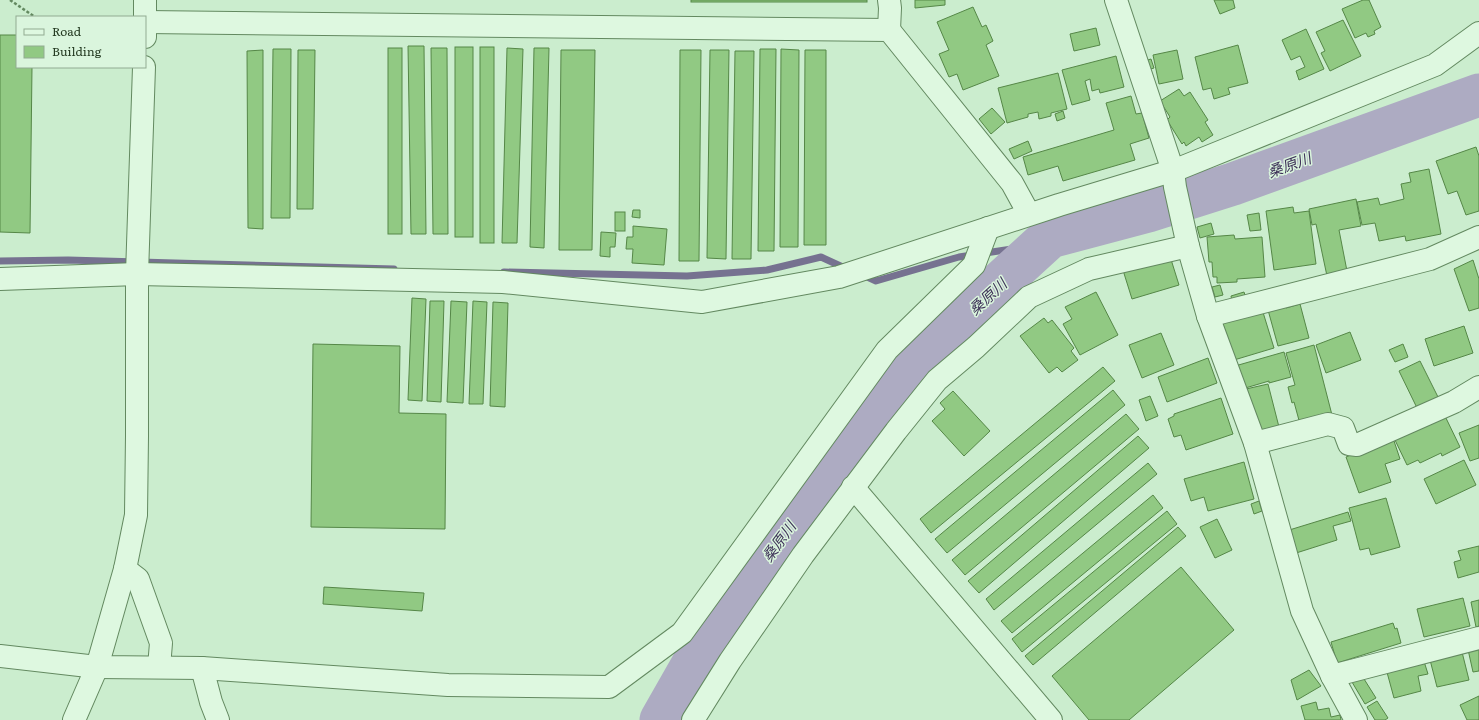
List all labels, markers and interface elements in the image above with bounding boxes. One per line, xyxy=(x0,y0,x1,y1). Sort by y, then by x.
legend xyxy=(16,16,146,68)
text: Road xyxy=(52,22,82,40)
text: Building xyxy=(52,42,102,60)
water label: 桑原川 xyxy=(1264,145,1316,183)
water label: 桑原川 xyxy=(963,271,1013,320)
water label: 桑原川 xyxy=(755,514,802,566)

